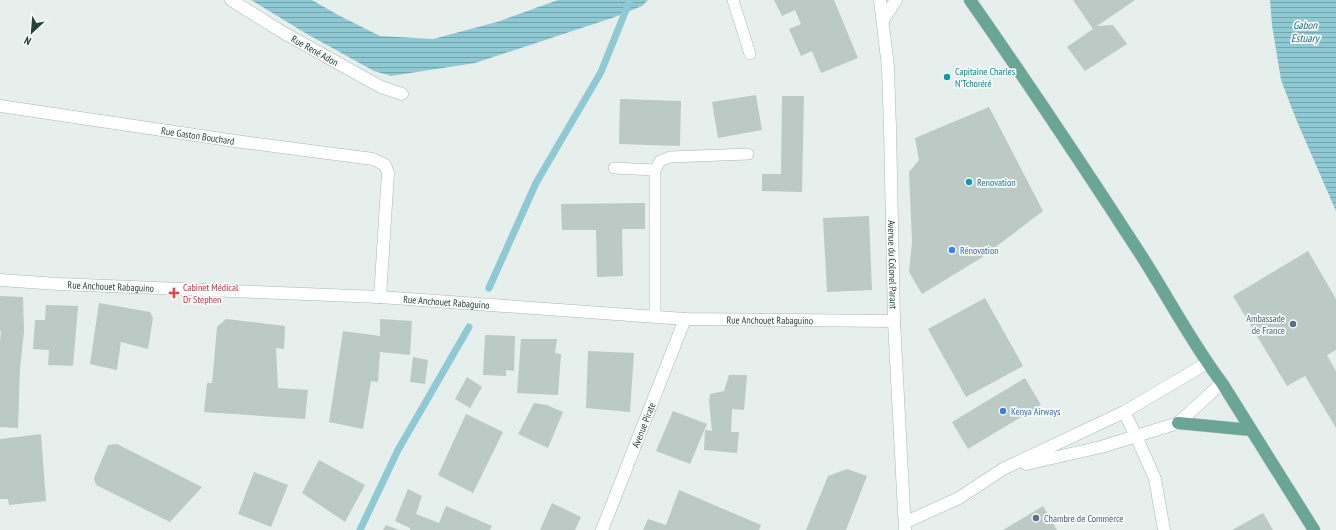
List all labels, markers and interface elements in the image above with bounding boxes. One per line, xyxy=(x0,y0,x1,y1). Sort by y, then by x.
north arrow xyxy=(12,12,52,52)
water label: Gabon Estuary xyxy=(1291,18,1321,45)
street label: Rue René Adon xyxy=(289,32,341,69)
text: N xyxy=(22,33,33,49)
place label: Capitaine Charles N'Tchoréré xyxy=(955,65,1016,90)
marker: Capitaine Charles N'Tchoréré xyxy=(942,72,952,82)
street label: Rue Gaston Bouchard xyxy=(160,124,235,147)
place label: Renovation xyxy=(977,176,1016,189)
marker: Renovation xyxy=(964,177,974,187)
street label: Avenue du Colonel Parant xyxy=(885,220,900,309)
place label: Rénovation xyxy=(960,244,999,257)
marker: Rénovation xyxy=(947,245,957,255)
street label: Rue Anchouet Rabaguino xyxy=(67,278,154,294)
place label: Cabinet Médical Dr Stephen xyxy=(183,281,239,306)
marker: Cabinet Médical Dr Stephen xyxy=(168,287,180,299)
street label: Rue Anchouet Rabaguino xyxy=(403,292,490,311)
place label: Ambassade de France xyxy=(1246,312,1285,337)
street label: Rue Anchouet Rabaguino xyxy=(726,313,813,327)
marker: Ambassade de France xyxy=(1288,319,1298,329)
street label: Avenue Pirate xyxy=(629,400,658,449)
place label: Kenya Airways xyxy=(1011,405,1061,418)
marker: Kenya Airways xyxy=(998,406,1008,416)
place label: Chambre de Commerce xyxy=(1044,512,1123,525)
marker: Chambre de Commerce xyxy=(1031,513,1041,523)

